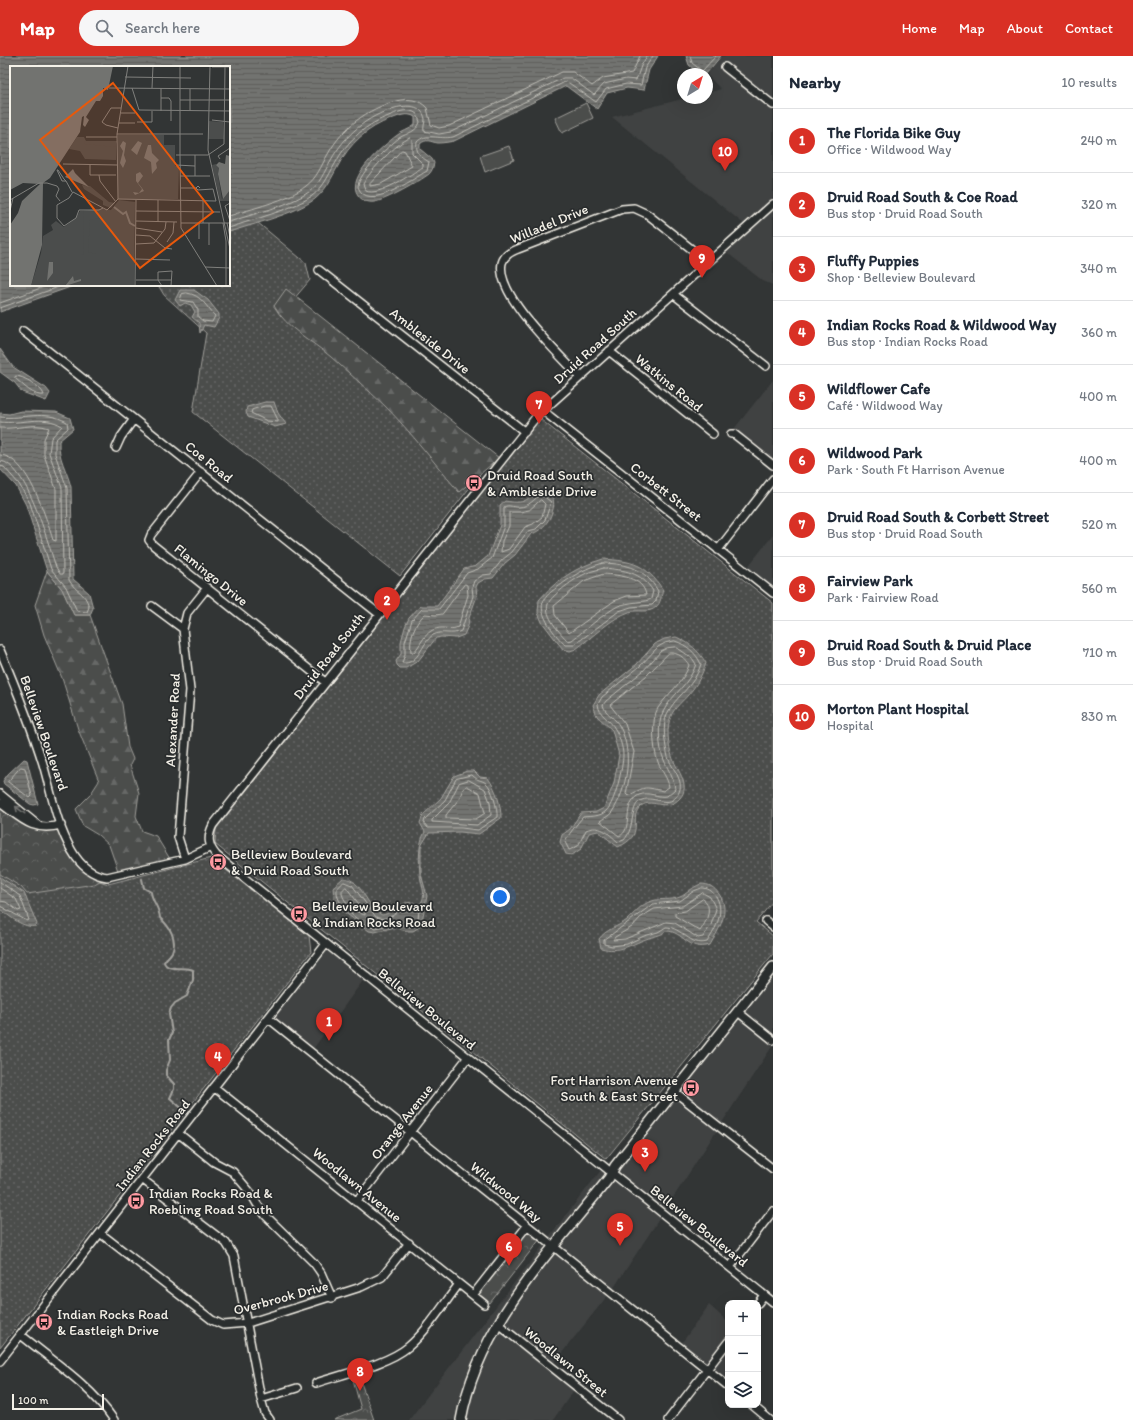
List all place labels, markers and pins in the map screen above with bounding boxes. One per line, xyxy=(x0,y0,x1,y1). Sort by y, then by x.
pin: 10 xyxy=(712,138,738,171)
pin: 9 xyxy=(689,245,715,278)
pin: 7 xyxy=(526,391,552,424)
place label: Druid Road South & Ambleside Drive xyxy=(487,467,597,500)
bus stop icon: Druid Road South & Ambleside Drive xyxy=(464,473,484,493)
pin: 2 xyxy=(374,587,400,620)
place label: Belleview Boulevard & Druid Road South xyxy=(231,846,352,879)
bus stop icon: Belleview Boulevard & Druid Road South xyxy=(208,852,228,872)
place label: Belleview Boulevard & Indian Rocks Road xyxy=(312,898,436,931)
bus stop icon: Belleview Boulevard & Indian Rocks Road xyxy=(289,904,309,924)
pin: 1 xyxy=(316,1008,342,1041)
pin: 4 xyxy=(205,1043,231,1076)
place label: Fort Harrison Avenue South & East Street xyxy=(551,1072,678,1105)
bus stop icon: Fort Harrison Avenue South & East Street xyxy=(681,1078,701,1098)
pin: 3 xyxy=(632,1139,658,1172)
place label: Indian Rocks Road & Roebling Road South xyxy=(149,1185,273,1218)
bus stop icon: Indian Rocks Road & Roebling Road South xyxy=(126,1191,146,1211)
pin: 5 xyxy=(607,1213,633,1246)
pin: 6 xyxy=(496,1233,522,1266)
place label: Indian Rocks Road & Eastleigh Drive xyxy=(57,1306,169,1339)
bus stop icon: Indian Rocks Road & Eastleigh Drive xyxy=(34,1312,54,1332)
pin: 8 xyxy=(347,1358,373,1391)

